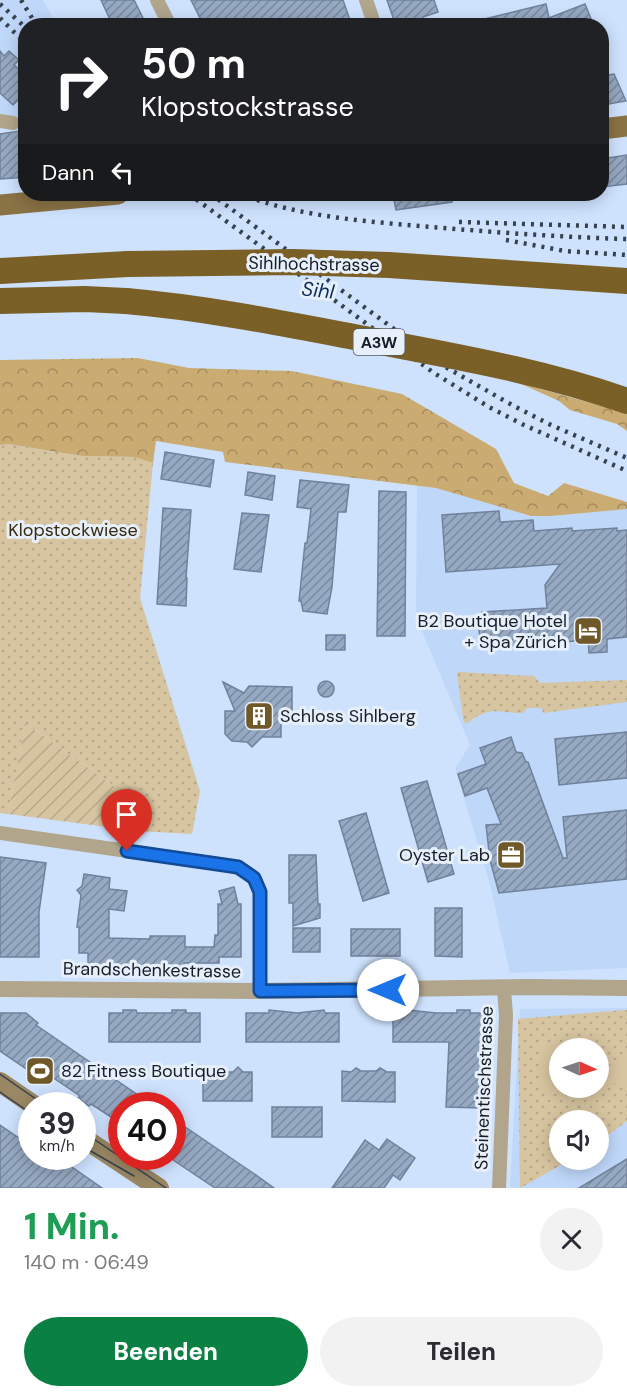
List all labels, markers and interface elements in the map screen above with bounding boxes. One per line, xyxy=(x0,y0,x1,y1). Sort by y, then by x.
text: 50 m xyxy=(141,36,246,91)
icon: right xyxy=(42,42,120,120)
text: Klopstockstrasse xyxy=(141,89,354,124)
icon: left xyxy=(106,156,139,189)
text: Dann xyxy=(42,158,94,187)
street label: Sihlhochstrasse xyxy=(248,251,380,277)
water label: Sihl xyxy=(300,275,336,305)
road number: A3W xyxy=(354,329,404,355)
park label: Klopstockwiese xyxy=(8,518,138,542)
place label: B2 Boutique Hotel + Spa Zürich xyxy=(418,609,567,654)
hotel icon: B2 Boutique Hotel + Spa Zürich xyxy=(572,615,604,647)
building icon: Schloss Sihlberg xyxy=(243,700,275,732)
place label: Schloss Sihlberg xyxy=(280,704,416,728)
pin xyxy=(101,789,152,851)
icon: arrive xyxy=(110,798,143,831)
office icon: Oyster Lab xyxy=(495,839,527,871)
place label: Oyster Lab xyxy=(399,843,490,867)
street label: Brandschenkestrasse xyxy=(63,956,241,984)
position arrow xyxy=(356,958,420,1022)
street label: Steinentischstrasse xyxy=(469,1006,499,1170)
north arrow xyxy=(549,1038,609,1098)
map controls xyxy=(549,1038,609,1170)
sports icon: 82 Fitness Boutique xyxy=(24,1055,56,1087)
place label: 82 Fitness Boutique xyxy=(61,1059,226,1083)
speed limit sign: 40 xyxy=(108,1092,186,1170)
text: 39 xyxy=(39,1104,75,1143)
button: sound xyxy=(549,1110,609,1170)
text: km/h xyxy=(39,1136,75,1156)
text: 1 Min. xyxy=(24,1203,119,1250)
button: close xyxy=(540,1208,603,1271)
text: 140 m · 06:49 xyxy=(24,1249,149,1275)
button: Beenden xyxy=(24,1317,308,1386)
button: Teilen xyxy=(320,1317,603,1386)

